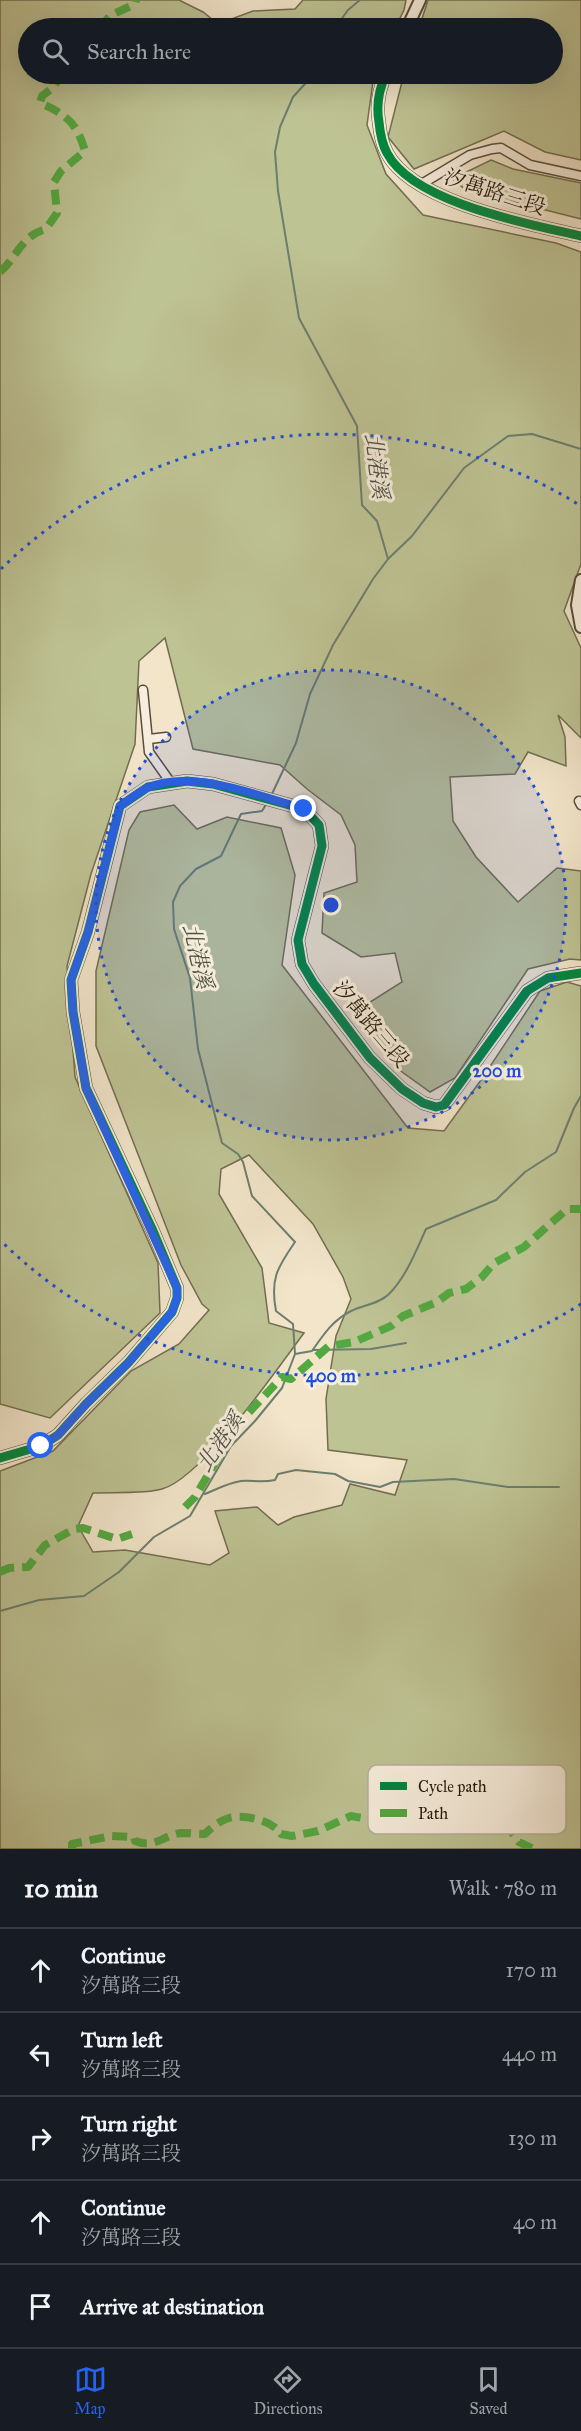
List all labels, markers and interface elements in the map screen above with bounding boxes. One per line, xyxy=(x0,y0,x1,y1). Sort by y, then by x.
search box xyxy=(18,18,563,84)
icon: search xyxy=(39,35,72,68)
text: Search here xyxy=(87,38,191,65)
street label: 汐萬路三段 xyxy=(441,163,549,221)
water label: 北港溪 xyxy=(360,432,395,502)
route end xyxy=(290,795,316,821)
centre of rings xyxy=(321,895,341,915)
water label: 北港溪 xyxy=(177,921,219,993)
street label: 汐萬路三段 xyxy=(327,975,415,1073)
text: 200 m xyxy=(473,1060,522,1082)
text: 400 m xyxy=(306,1365,357,1388)
water label: 北港溪 xyxy=(190,1406,251,1477)
route start xyxy=(27,1432,53,1458)
legend xyxy=(368,1765,566,1834)
text: Cycle path xyxy=(418,1777,487,1796)
text: Path xyxy=(418,1804,448,1823)
text: 10 min xyxy=(24,1872,98,1904)
text: Walk · 780 m xyxy=(449,1876,557,1900)
text: Continue xyxy=(81,1942,166,1969)
icon: ahead xyxy=(24,1954,57,1987)
text: 170 m xyxy=(506,1958,557,1982)
text: 汐萬路三段 xyxy=(81,1973,181,1997)
text: Turn left xyxy=(81,2026,163,2053)
icon: left xyxy=(24,2038,57,2071)
text: 440 m xyxy=(502,2042,557,2066)
text: 汐萬路三段 xyxy=(81,2057,181,2081)
text: Turn right xyxy=(81,2110,177,2137)
icon: right xyxy=(24,2122,57,2155)
text: 130 m xyxy=(508,2126,557,2150)
text: 汐萬路三段 xyxy=(81,2141,181,2165)
text: Continue xyxy=(81,2194,166,2221)
icon: ahead xyxy=(24,2206,57,2239)
text: 40 m xyxy=(513,2210,557,2234)
text: 汐萬路三段 xyxy=(81,2225,181,2249)
icon: arrive xyxy=(24,2290,57,2323)
text: Arrive at destination xyxy=(81,2293,264,2320)
tab: Map xyxy=(74,2363,107,2418)
tab: Directions xyxy=(254,2363,322,2418)
tab: Saved xyxy=(469,2363,507,2418)

